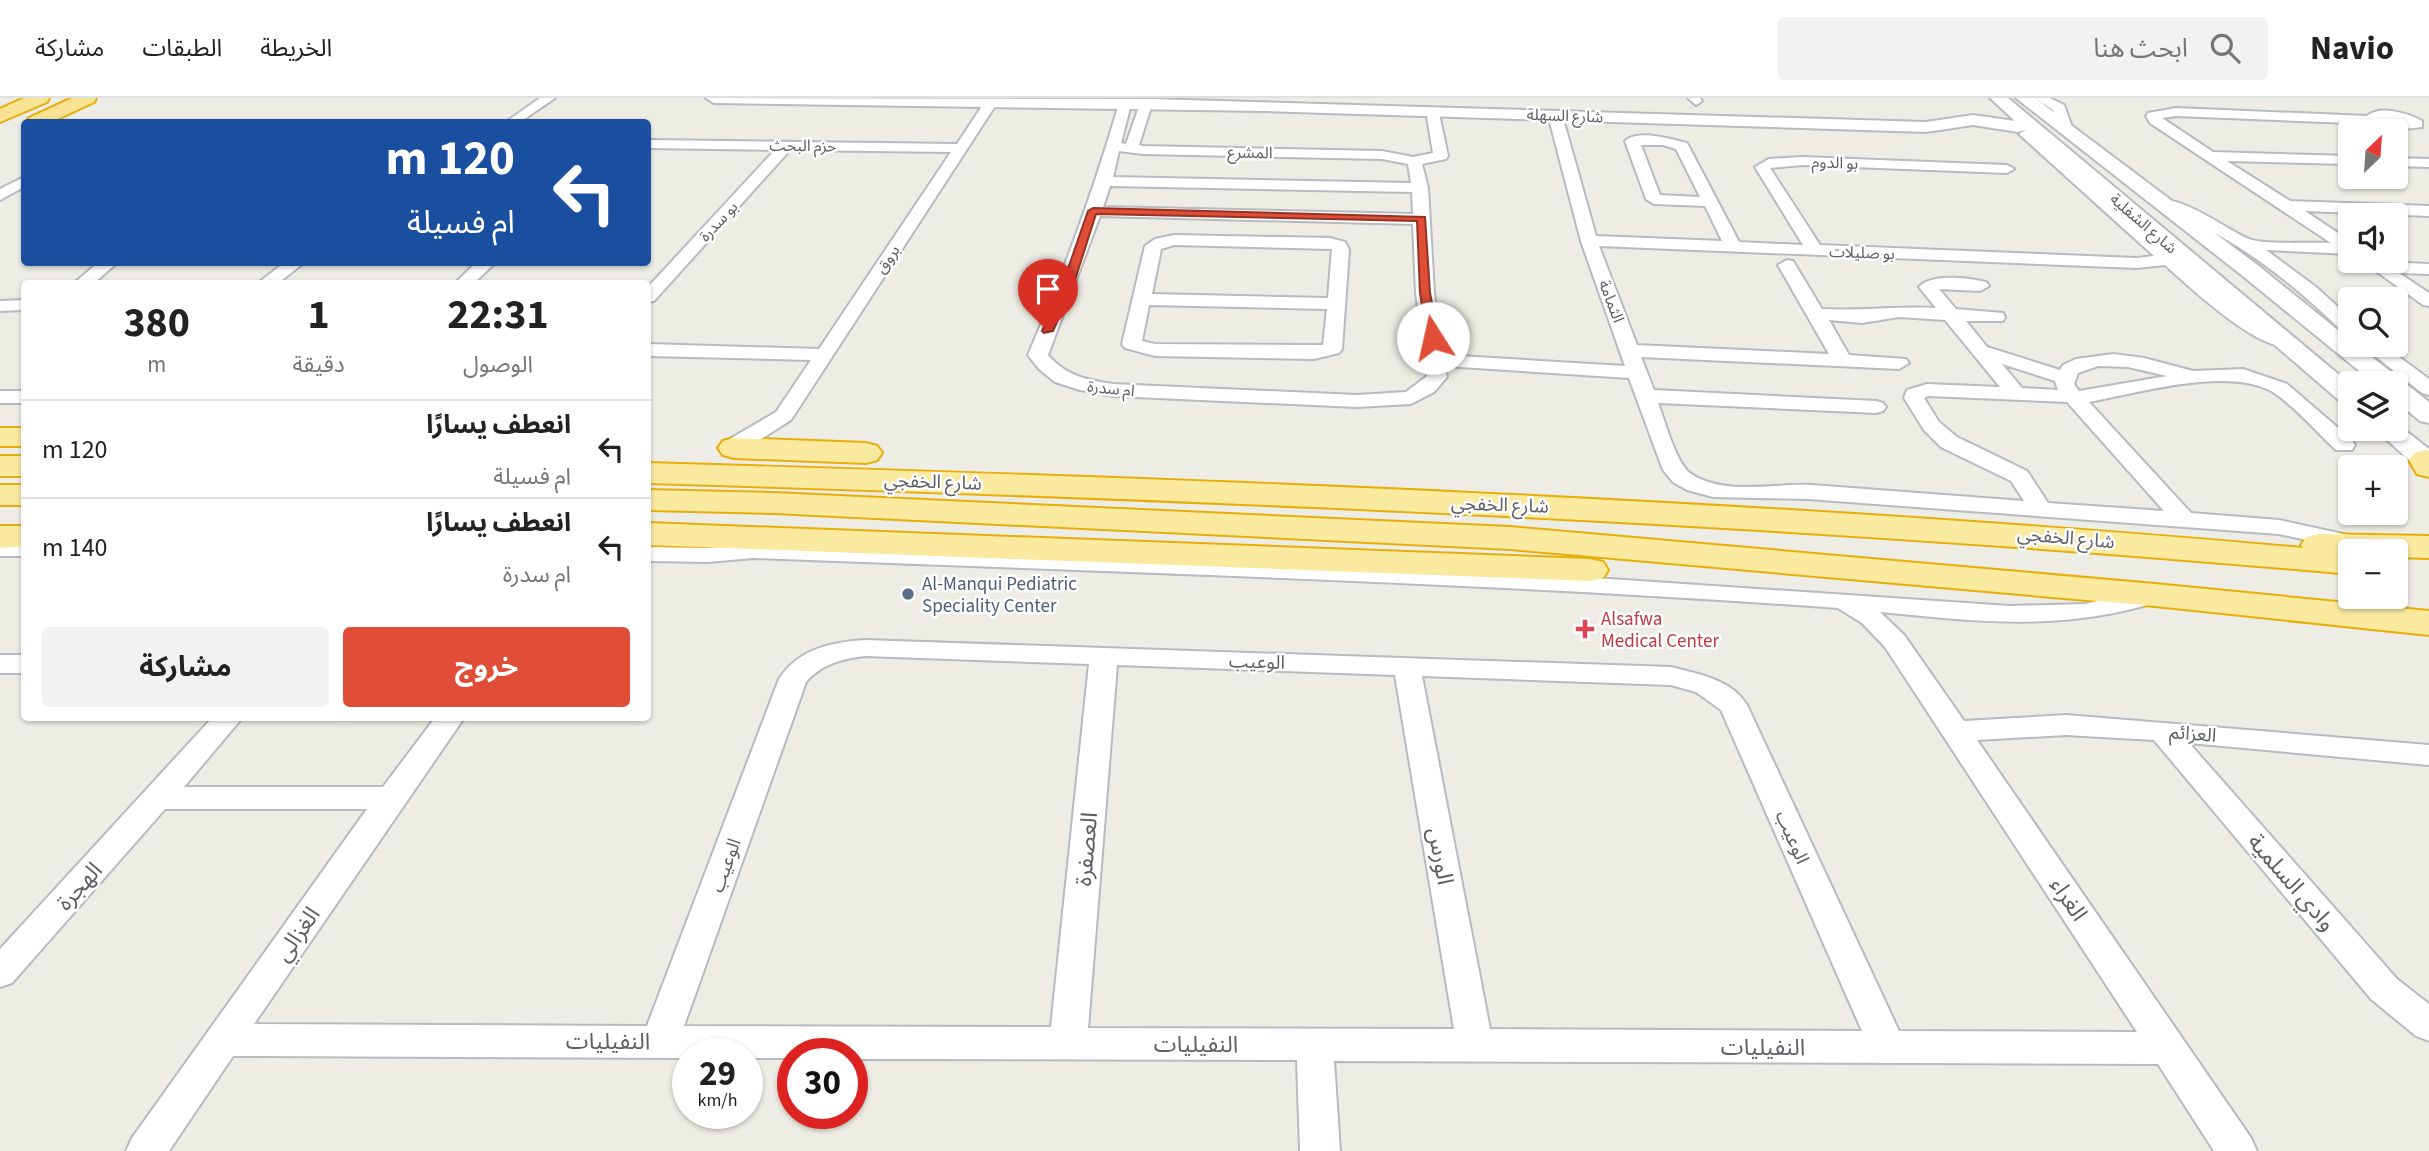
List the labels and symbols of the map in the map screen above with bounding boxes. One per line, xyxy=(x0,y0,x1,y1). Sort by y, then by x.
street label: شارع السهلة xyxy=(1526,104,1604,129)
north arrow xyxy=(2338,119,2408,189)
street label: حزم البحث xyxy=(769,134,837,159)
street label: المشرع xyxy=(1227,142,1273,165)
street label: بو الدوم xyxy=(1811,151,1859,176)
street label: شارع الشفلية xyxy=(2104,188,2182,260)
street label: بو سدرة xyxy=(694,197,743,247)
street label: بروق xyxy=(870,241,905,278)
street label: بو صليلات xyxy=(1829,241,1895,265)
pin xyxy=(1018,259,1078,331)
street label: الثمامة xyxy=(1593,277,1629,326)
position arrow xyxy=(1396,301,1470,375)
street label: ام سدرة xyxy=(1086,376,1136,403)
street label: شارع الخفجي xyxy=(884,467,982,498)
street label: شارع الخفجي xyxy=(1451,490,1549,521)
street label: شارع الخفجي xyxy=(2016,521,2116,557)
place label: Al-Manqui Pediatric Speciality Center xyxy=(922,571,1077,620)
marker: Al-Manqui Pediatric Speciality Center xyxy=(900,586,916,602)
place label: Alsafwa Medical Center xyxy=(1601,606,1719,655)
marker: Alsafwa Medical Center xyxy=(1575,619,1595,639)
street label: الوعيب xyxy=(1229,648,1285,677)
street label: العزائم xyxy=(2168,719,2217,750)
street label: الوعيب xyxy=(1768,807,1815,869)
street label: العصفرة xyxy=(1067,811,1106,887)
street label: الورس xyxy=(1419,825,1462,887)
street label: وادي السلمية xyxy=(2240,826,2343,939)
street label: الوعيب xyxy=(704,835,749,896)
street label: الهجرة xyxy=(49,855,110,918)
street label: الغراء xyxy=(2042,871,2095,928)
street label: الغزالي xyxy=(267,900,329,969)
street label: النفيليات xyxy=(566,1025,650,1058)
street label: النفيليات xyxy=(1154,1028,1238,1061)
street label: النفيليات xyxy=(1721,1031,1805,1064)
speed limit sign: 30 xyxy=(777,1038,868,1129)

